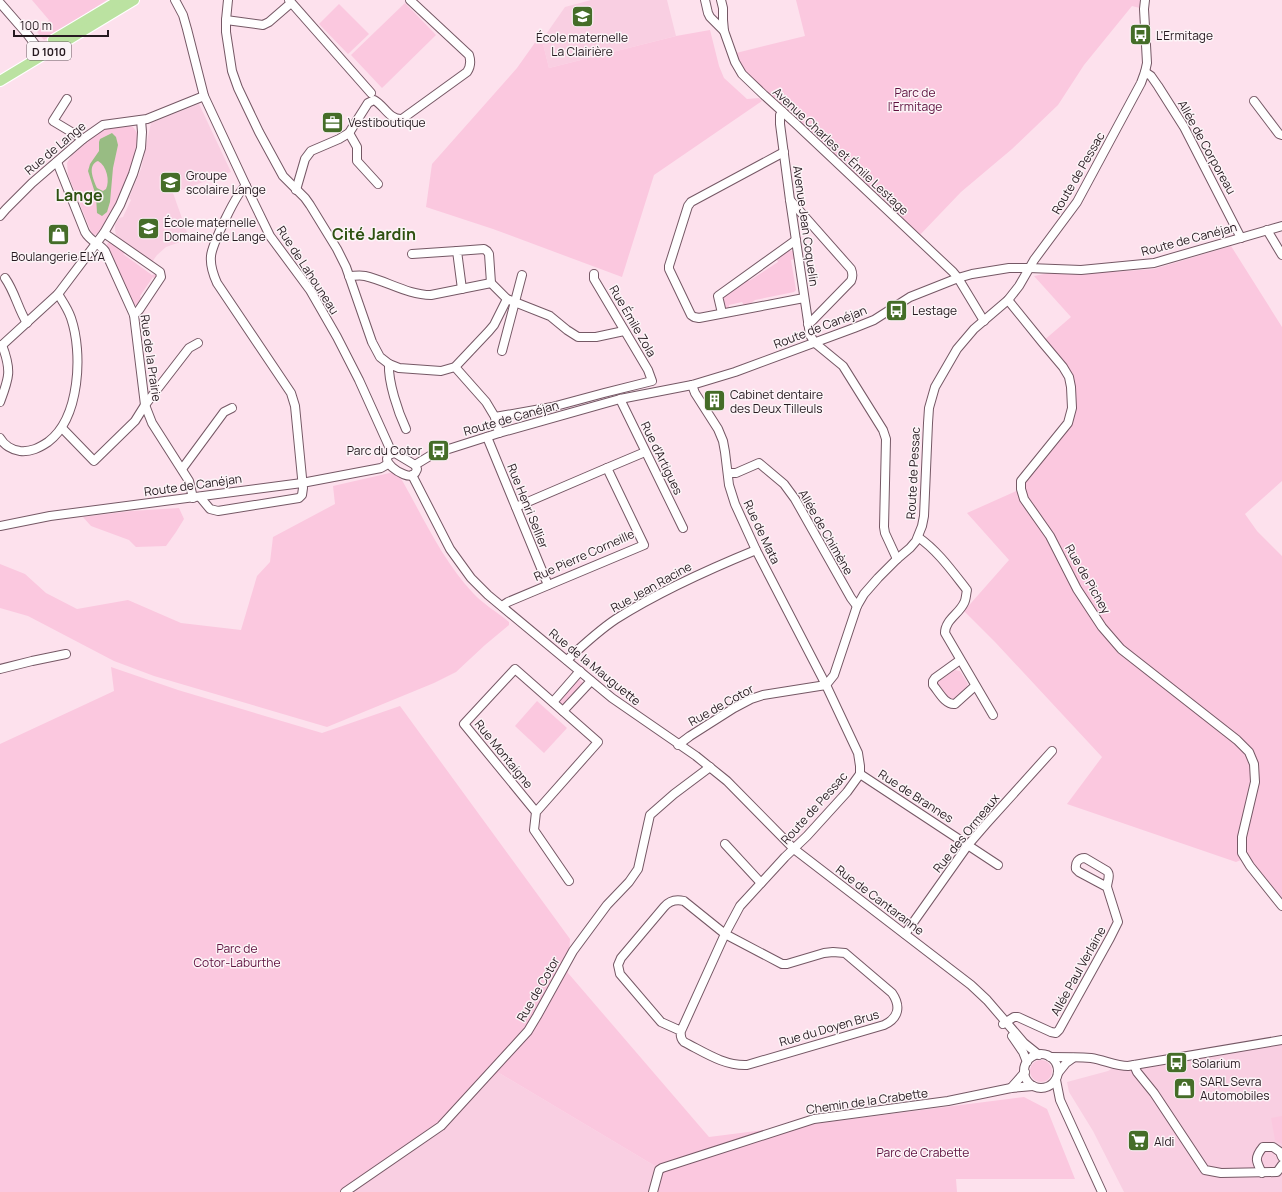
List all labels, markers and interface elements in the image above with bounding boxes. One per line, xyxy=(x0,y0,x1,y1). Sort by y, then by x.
school or university icon: École maternelle La Clairière xyxy=(569,3,595,29)
scale bar xyxy=(14,12,108,38)
text: 100 m xyxy=(20,17,52,34)
bus stop icon: L'Ermitage xyxy=(1128,22,1154,48)
place label: L'Ermitage xyxy=(1156,27,1213,44)
place label: École maternelle La Clairière xyxy=(536,29,628,60)
road number: D 1010 xyxy=(27,42,71,60)
street label: Avenue Charles et Émile Lestage xyxy=(769,83,913,219)
park label: Parc de l'Ermitage xyxy=(888,84,942,115)
street label: Allée de Corporeau xyxy=(1174,97,1240,197)
office icon: Vestiboutique xyxy=(320,109,346,135)
place label: Vestiboutique xyxy=(348,114,426,131)
street label: Rue de Lange xyxy=(21,117,89,179)
street label: Route de Pessac xyxy=(1048,128,1109,217)
street label: Avenue Jean Coquelin xyxy=(789,165,823,287)
place label: Groupe scolaire Lange xyxy=(186,167,266,198)
school or university icon: Groupe scolaire Lange xyxy=(157,169,183,195)
district label: Lange xyxy=(55,184,103,206)
place label: École maternelle Domaine de Lange xyxy=(164,214,266,245)
school or university icon: École maternelle Domaine de Lange xyxy=(136,216,162,242)
street label: Route de Canéjan xyxy=(1139,218,1239,260)
shop icon: Boulangerie ELYA xyxy=(45,222,71,248)
street label: Rue de Lahouneau xyxy=(273,222,343,318)
district label: Cité Jardin xyxy=(332,223,416,245)
place label: Boulangerie ELYA xyxy=(11,248,105,265)
street label: Rue Émile Zola xyxy=(606,282,660,360)
bus stop icon: Lestage xyxy=(884,297,910,323)
street label: Route de Canéjan xyxy=(771,301,869,353)
place label: Lestage xyxy=(912,302,957,319)
street label: Rue de la Prairie xyxy=(136,314,166,402)
place label: Cabinet dentaire des Deux Tilleuls xyxy=(730,386,823,417)
building icon: Cabinet dentaire des Deux Tilleuls xyxy=(701,388,727,414)
street label: Route de Canéjan xyxy=(461,396,561,440)
street label: Rue d'Artigues xyxy=(637,419,687,497)
street label: Route de Pessac xyxy=(902,426,924,520)
bus stop icon: Parc du Cotor xyxy=(425,437,451,463)
place label: Parc du Cotor xyxy=(347,442,423,459)
street label: Rue Henri Sellier xyxy=(503,461,553,552)
street label: Route de Canéjan xyxy=(143,470,243,500)
street label: Allée de Chimène xyxy=(795,486,857,578)
street label: Rue de Mata xyxy=(740,497,784,567)
street label: Rue Pierre Corneille xyxy=(531,525,637,585)
street label: Rue de Pichey xyxy=(1061,541,1115,617)
street label: Rue Jean Racine xyxy=(607,558,695,616)
street label: Rue de la Mauguette xyxy=(546,625,644,709)
street label: Rue de Cotor xyxy=(685,680,757,730)
street label: Rue Montaigne xyxy=(471,716,537,792)
street label: Rue de Brannes xyxy=(875,765,957,827)
street label: Route de Pessac xyxy=(777,768,851,848)
street label: Rue des Ormeaux xyxy=(929,789,1004,876)
street label: Rue de Cantaranne xyxy=(832,861,928,939)
street label: Allée Paul Verlaine xyxy=(1046,923,1110,1019)
park label: Parc de Cotor-Laburthe xyxy=(193,940,281,971)
street label: Rue de Cotor xyxy=(513,953,564,1025)
street label: Rue du Doyen Brus xyxy=(777,1006,881,1050)
bus stop icon: Solarium xyxy=(1163,1050,1189,1076)
place label: Solarium xyxy=(1192,1055,1240,1072)
place label: SARL Sevra Automobiles xyxy=(1200,1073,1270,1104)
shop icon: SARL Sevra Automobiles xyxy=(1171,1075,1197,1101)
street label: Chemin de la Crabette xyxy=(805,1084,929,1118)
supermarket icon: Aldi xyxy=(1126,1128,1152,1154)
place label: Aldi xyxy=(1154,1133,1174,1150)
park label: Parc de Crabette xyxy=(877,1144,969,1161)

